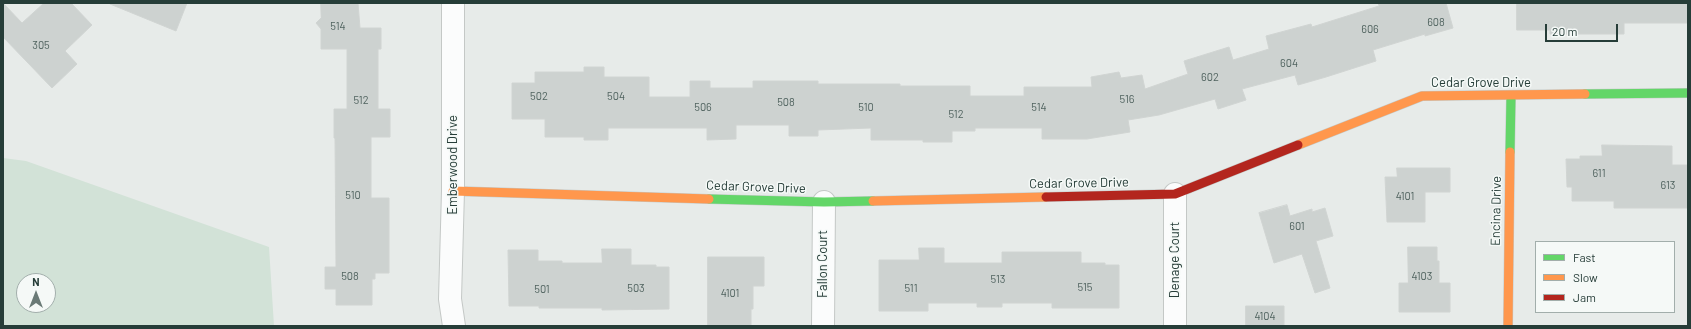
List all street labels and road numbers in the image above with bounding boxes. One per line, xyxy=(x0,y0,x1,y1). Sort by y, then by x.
street label: Cedar Grove Drive xyxy=(1431,75,1531,91)
street label: Emberwood Drive xyxy=(445,115,461,215)
street label: Cedar Grove Drive xyxy=(1029,174,1129,192)
street label: Encina Drive xyxy=(1488,176,1504,246)
street label: Cedar Grove Drive xyxy=(706,177,806,197)
street label: Denage Court xyxy=(1167,222,1183,298)
street label: Fallon Court xyxy=(815,230,831,298)

